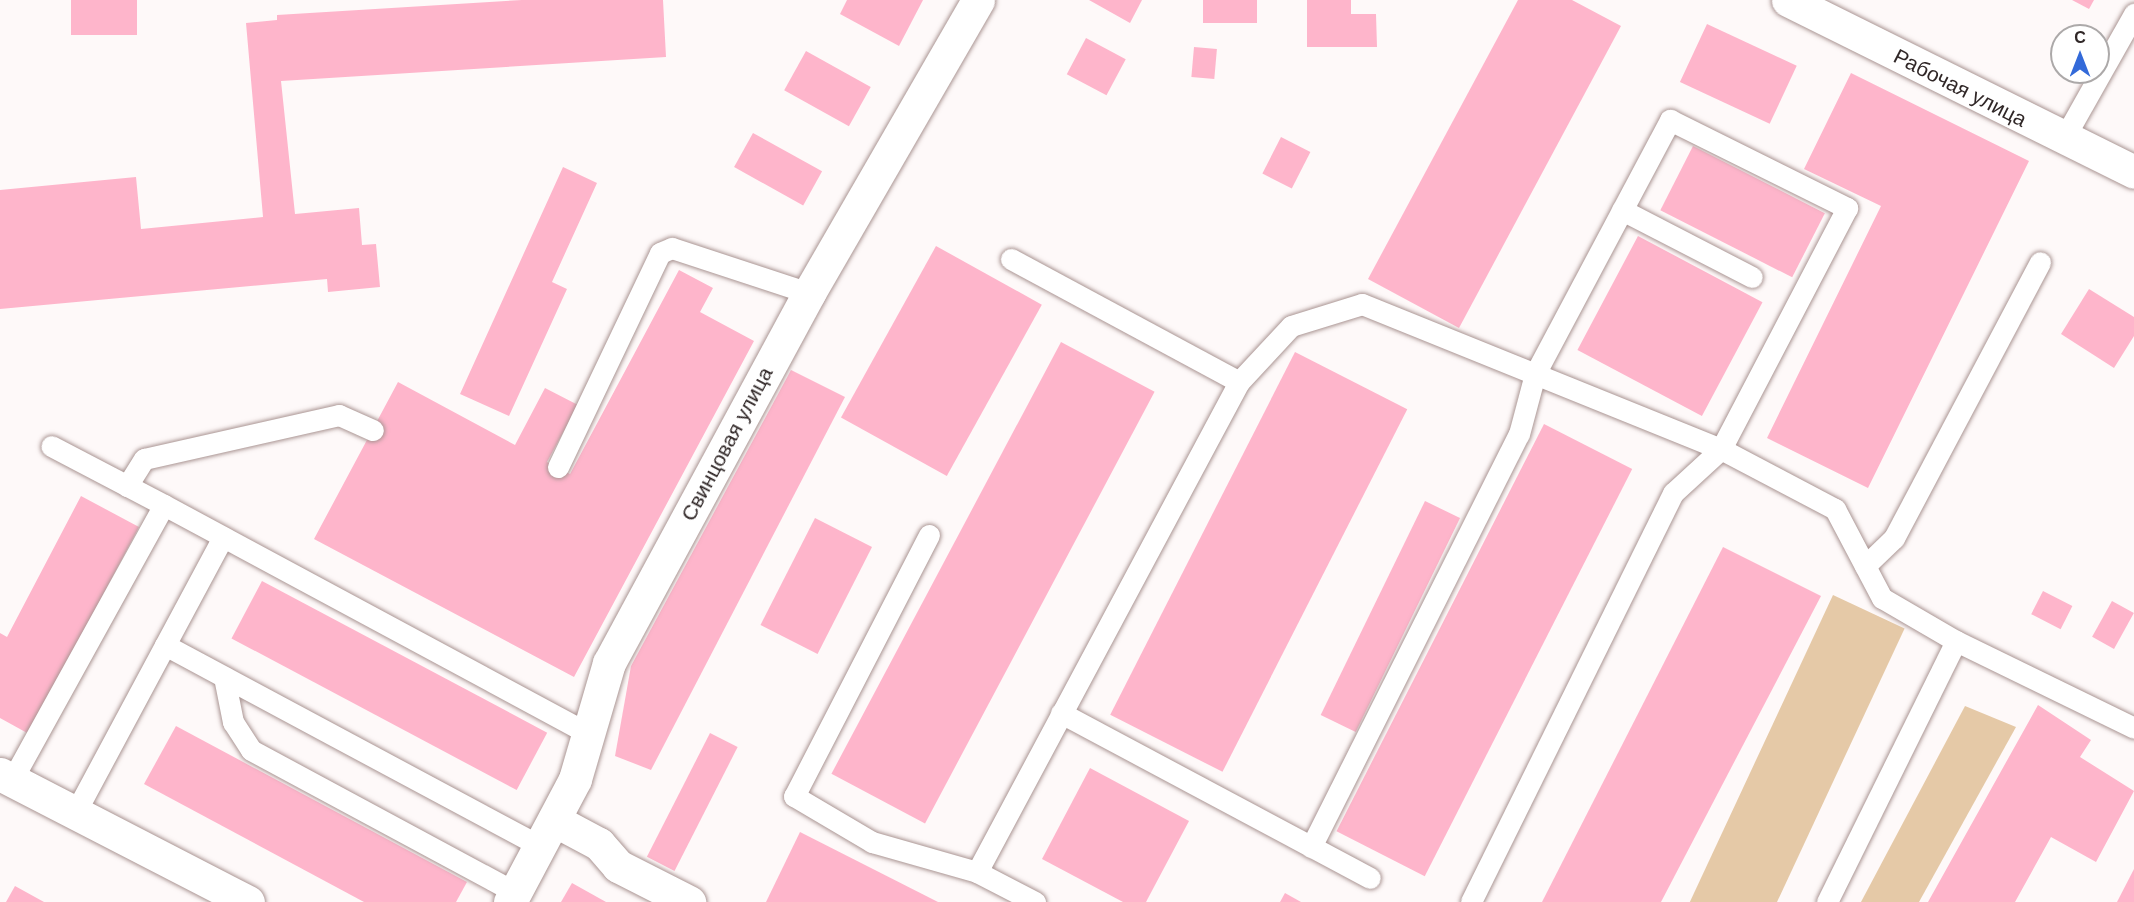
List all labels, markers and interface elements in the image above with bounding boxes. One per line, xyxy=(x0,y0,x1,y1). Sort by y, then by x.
north arrow xyxy=(2050,24,2110,84)
text: С xyxy=(2074,29,2086,46)
street label: Рабочая улица xyxy=(1889,44,2031,132)
street label: Свинцовая улица xyxy=(676,363,778,525)

